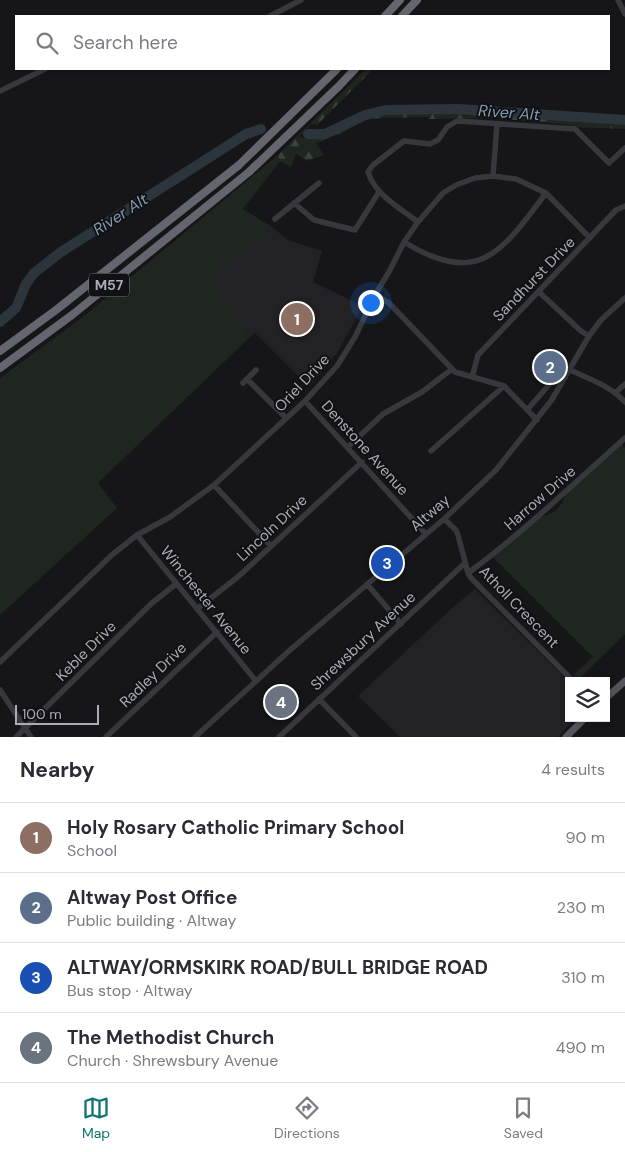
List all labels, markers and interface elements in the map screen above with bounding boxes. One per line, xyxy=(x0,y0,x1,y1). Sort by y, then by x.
search box xyxy=(15,15,610,70)
icon: search xyxy=(33,29,61,57)
text: Search here xyxy=(73,30,178,55)
water label: River Alt xyxy=(477,100,541,125)
water label: River Alt xyxy=(89,188,153,240)
street label: Sandhurst Drive xyxy=(489,232,579,326)
road number: M57 xyxy=(89,274,129,296)
your location xyxy=(358,290,384,316)
pin: 1 xyxy=(281,300,313,338)
pin: 2 xyxy=(534,348,566,386)
street label: Oriel Drive xyxy=(270,350,334,416)
street label: Denstone Avenue xyxy=(317,396,413,500)
street label: Harrow Drive xyxy=(500,461,580,535)
street label: Lincoln Drive xyxy=(233,490,311,566)
street label: Altway xyxy=(406,490,455,536)
street label: Winchester Avenue xyxy=(156,541,256,659)
pin: 3 xyxy=(371,544,403,582)
street label: Atholl Crescent xyxy=(475,562,563,653)
street label: Shrewsbury Avenue xyxy=(306,587,420,695)
street label: Keble Drive xyxy=(52,617,120,685)
street label: Radley Drive xyxy=(115,638,191,712)
map controls xyxy=(565,677,610,722)
button: layers xyxy=(565,677,610,722)
pin: 4 xyxy=(265,683,297,721)
scale bar xyxy=(15,702,99,725)
text: 100 m xyxy=(22,705,62,723)
text: Nearby xyxy=(20,756,94,784)
text: 4 results xyxy=(541,759,605,780)
text: Holy Rosary Catholic Primary School xyxy=(67,815,404,840)
text: 1 xyxy=(33,827,39,848)
text: 90 m xyxy=(565,827,605,848)
text: School xyxy=(67,840,117,861)
text: Altway Post Office xyxy=(67,885,237,910)
text: 2 xyxy=(31,897,41,918)
text: 230 m xyxy=(557,897,605,918)
text: Public building · Altway xyxy=(67,910,236,931)
text: ALTWAY/ORMSKIRK ROAD/BULL BRIDGE ROAD xyxy=(67,955,488,980)
text: 3 xyxy=(31,967,41,988)
text: 310 m xyxy=(561,967,605,988)
text: Bus stop · Altway xyxy=(67,980,193,1001)
text: The Methodist Church xyxy=(67,1025,274,1050)
text: 4 xyxy=(31,1037,41,1058)
text: 490 m xyxy=(556,1037,605,1058)
text: Church · Shrewsbury Avenue xyxy=(67,1050,278,1071)
tab: Map xyxy=(82,1094,110,1142)
tab: Directions xyxy=(274,1094,340,1142)
tab: Saved xyxy=(504,1094,543,1142)

